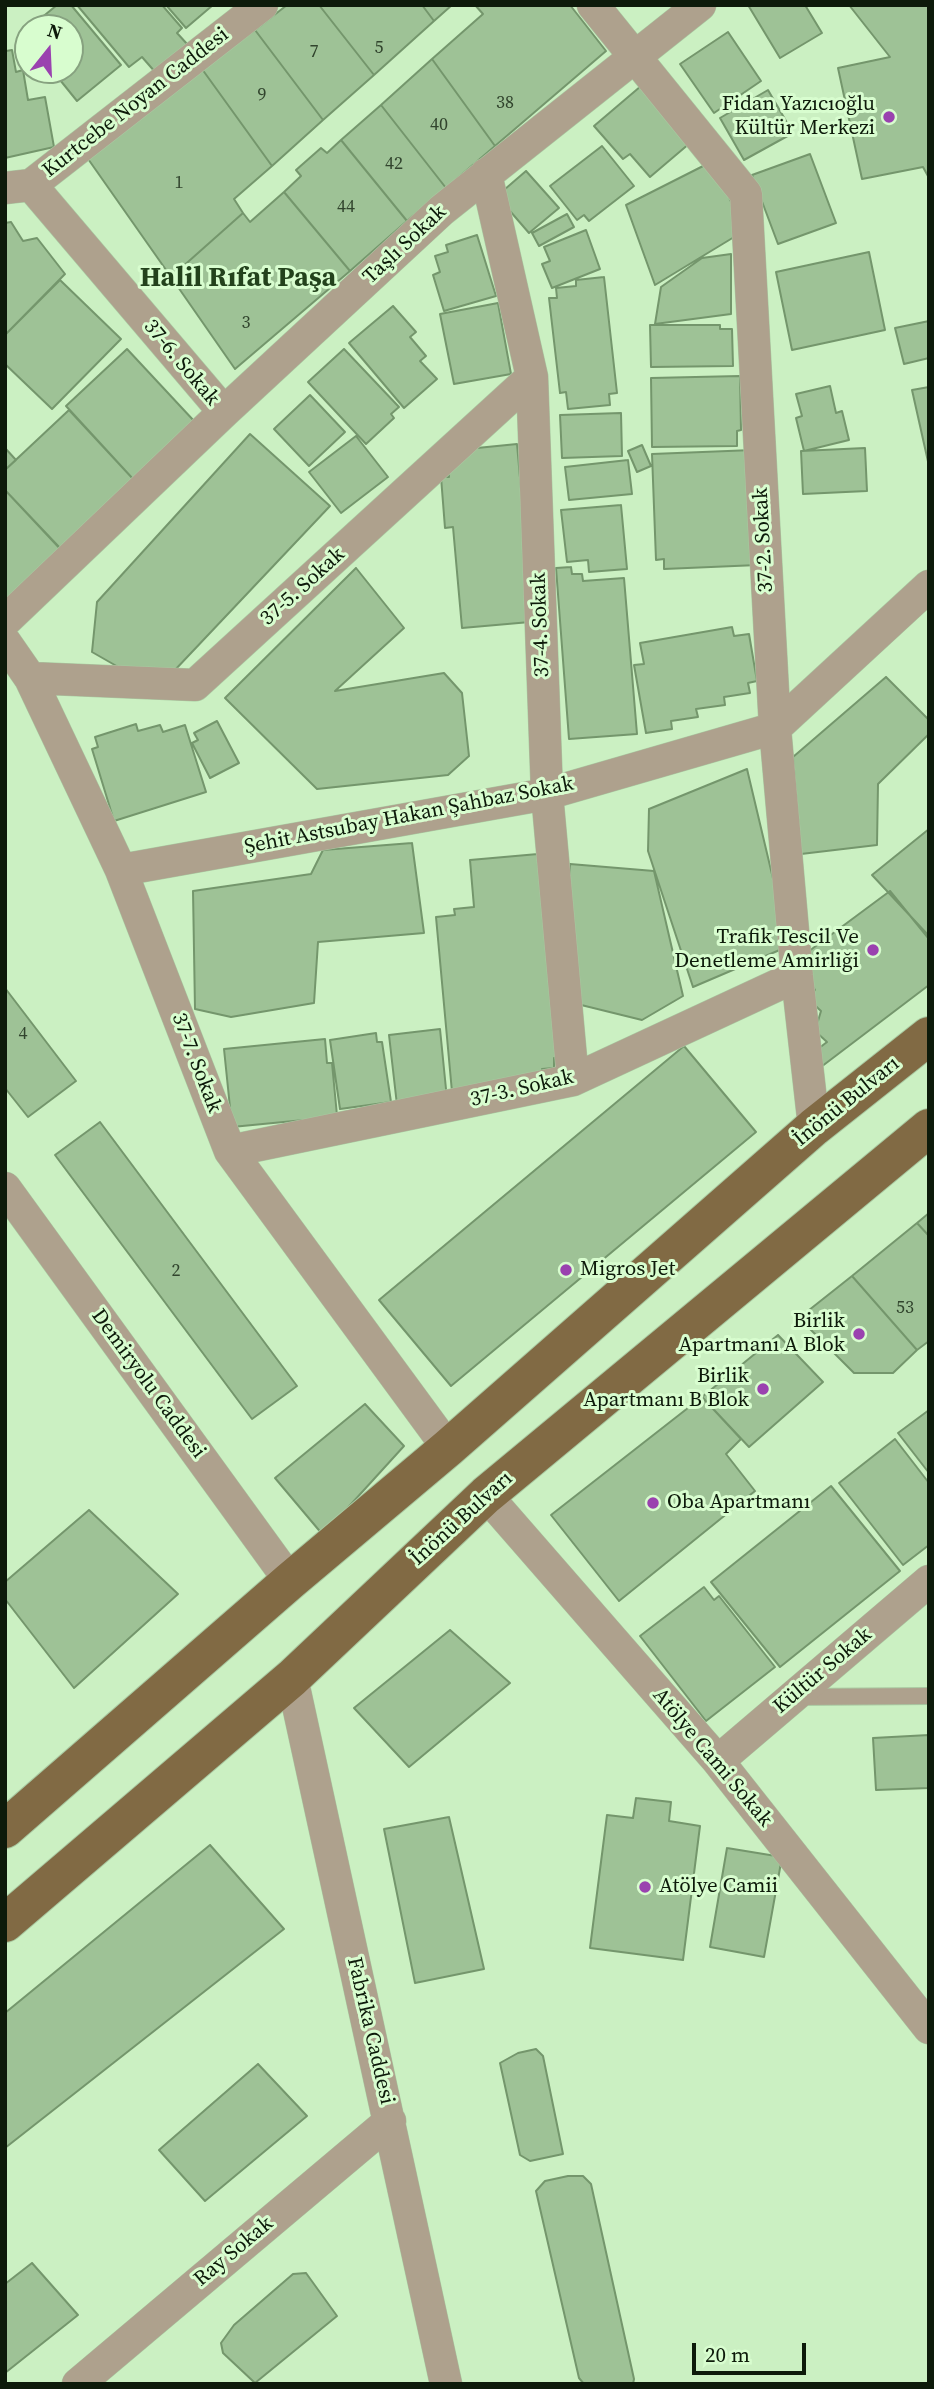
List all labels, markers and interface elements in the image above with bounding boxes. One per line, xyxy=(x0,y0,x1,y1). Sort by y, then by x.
north arrow xyxy=(14,14,84,84)
street label: Kurtcebe Noyan Caddesi xyxy=(38,22,234,184)
house number: 5 xyxy=(375,37,383,59)
house number: 7 xyxy=(310,41,318,63)
house number: 9 xyxy=(258,84,266,106)
house number: 38 xyxy=(496,92,514,114)
place label: Fidan Yazıcıoğlu Kültür Merkezi xyxy=(722,92,875,142)
marker: Fidan Yazıcıoğlu Kültür Merkezi xyxy=(881,109,897,125)
house number: 40 xyxy=(430,114,448,136)
house number: 42 xyxy=(385,153,403,175)
house number: 1 xyxy=(175,172,183,194)
house number: 44 xyxy=(337,196,355,218)
street label: Taşlı Sokak xyxy=(358,200,452,290)
district label: Halil Rıfat Paşa xyxy=(140,262,336,296)
house number: 3 xyxy=(242,312,250,334)
street label: 37-6. Sokak xyxy=(138,315,224,411)
street label: 37-2. Sokak xyxy=(749,487,779,593)
street label: 37-5. Sokak xyxy=(256,543,350,631)
street label: 37-4. Sokak xyxy=(527,572,555,678)
street label: Şehit Astsubay Hakan Şahbaz Sokak xyxy=(242,772,576,860)
place label: Trafik Tescil Ve Denetleme Amirliği xyxy=(674,925,859,975)
marker: Trafik Tescil Ve Denetleme Amirliği xyxy=(865,942,881,958)
street label: 37-7. Sokak xyxy=(165,1009,227,1117)
house number: 4 xyxy=(19,1023,27,1045)
street label: İnönü Bulvarı xyxy=(789,1052,905,1152)
street label: 37-3. Sokak xyxy=(468,1065,576,1113)
place label: Migros Jet xyxy=(580,1257,675,1283)
house number: 2 xyxy=(172,1260,180,1282)
marker: Migros Jet xyxy=(558,1262,574,1278)
house number: 53 xyxy=(896,1297,914,1319)
street label: Demiryolu Caddesi xyxy=(85,1304,211,1464)
place label: Birlik Apartmanı A Blok xyxy=(678,1309,845,1359)
marker: Birlik Apartmanı A Blok xyxy=(851,1326,867,1342)
place label: Birlik Apartmanı B Blok xyxy=(583,1364,749,1414)
marker: Birlik Apartmanı B Blok xyxy=(755,1381,771,1397)
street label: İnönü Bulvarı xyxy=(406,1467,518,1571)
place label: Oba Apartmanı xyxy=(667,1490,810,1516)
marker: Oba Apartmanı xyxy=(645,1495,661,1511)
street label: Kültür Sokak xyxy=(769,1623,877,1719)
street label: Atölye Cami Sokak xyxy=(647,1684,777,1832)
place label: Atölye Camii xyxy=(659,1874,778,1900)
marker: Atölye Camii xyxy=(637,1879,653,1895)
street label: Fabrika Caddesi xyxy=(341,1955,399,2107)
street label: Ray Sokak xyxy=(189,2212,279,2292)
scale bar xyxy=(696,2330,810,2374)
text: 20 m xyxy=(705,2340,750,2369)

